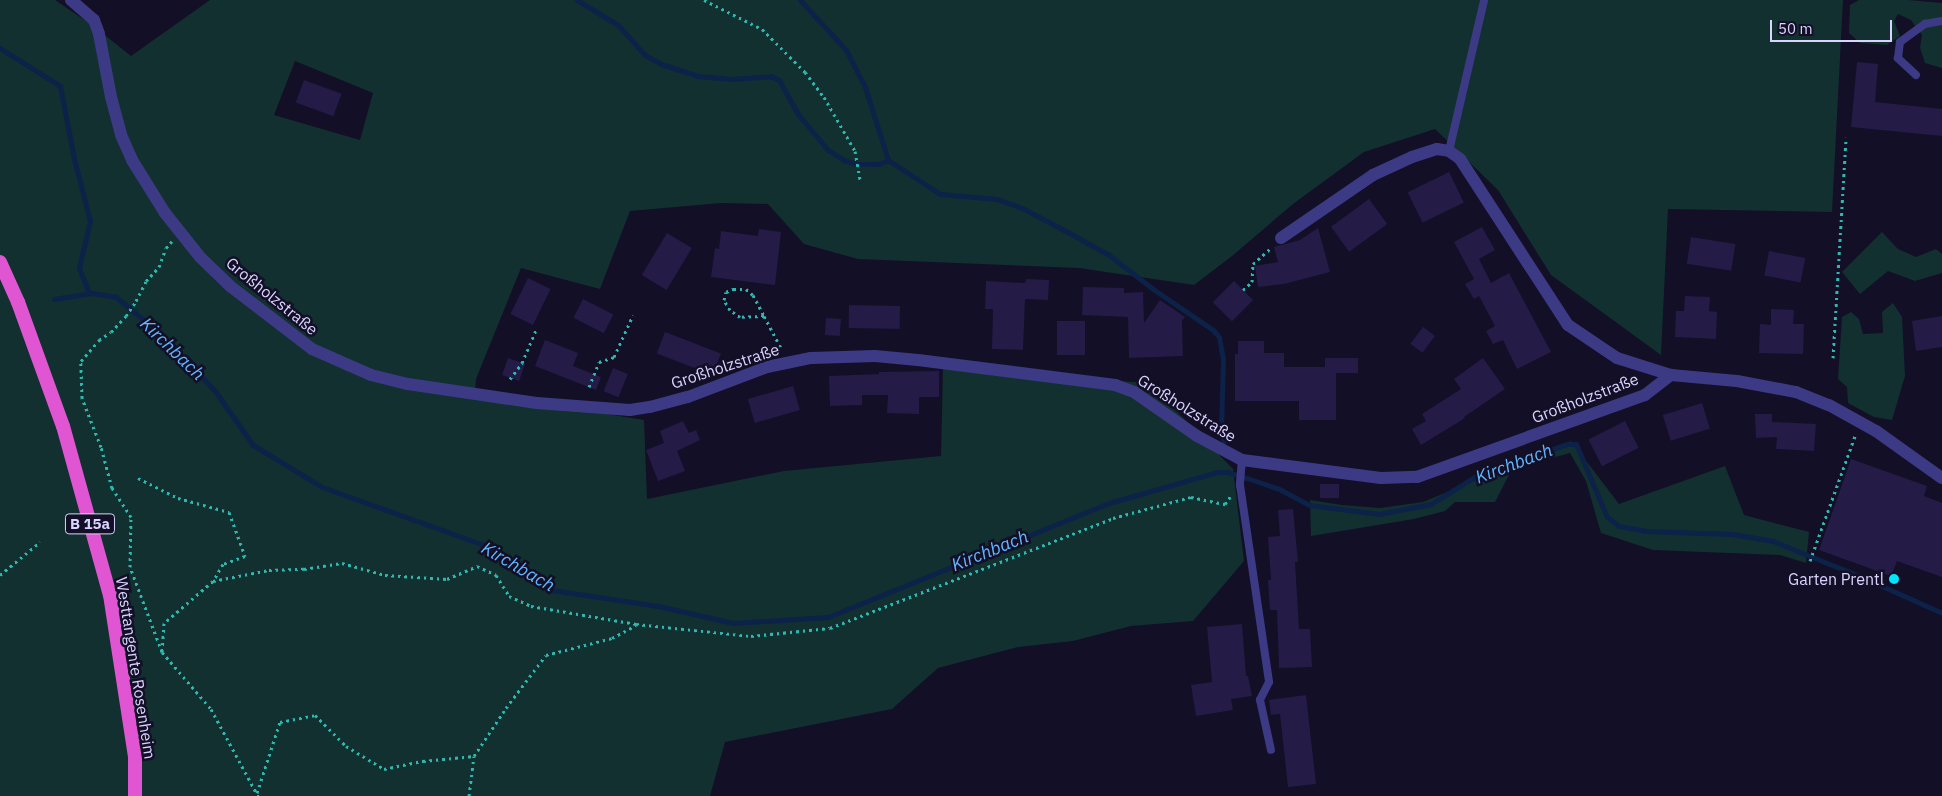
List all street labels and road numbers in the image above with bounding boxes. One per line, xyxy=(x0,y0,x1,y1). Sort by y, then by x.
street label: Großholzstraße xyxy=(222,253,322,339)
street label: Großholzstraße xyxy=(669,339,781,393)
street label: Großholzstraße xyxy=(1529,369,1641,427)
street label: Großholzstraße xyxy=(1134,370,1240,446)
road number: B 15a xyxy=(64,512,116,536)
street label: Westtangente Rosenheim xyxy=(112,576,160,760)

